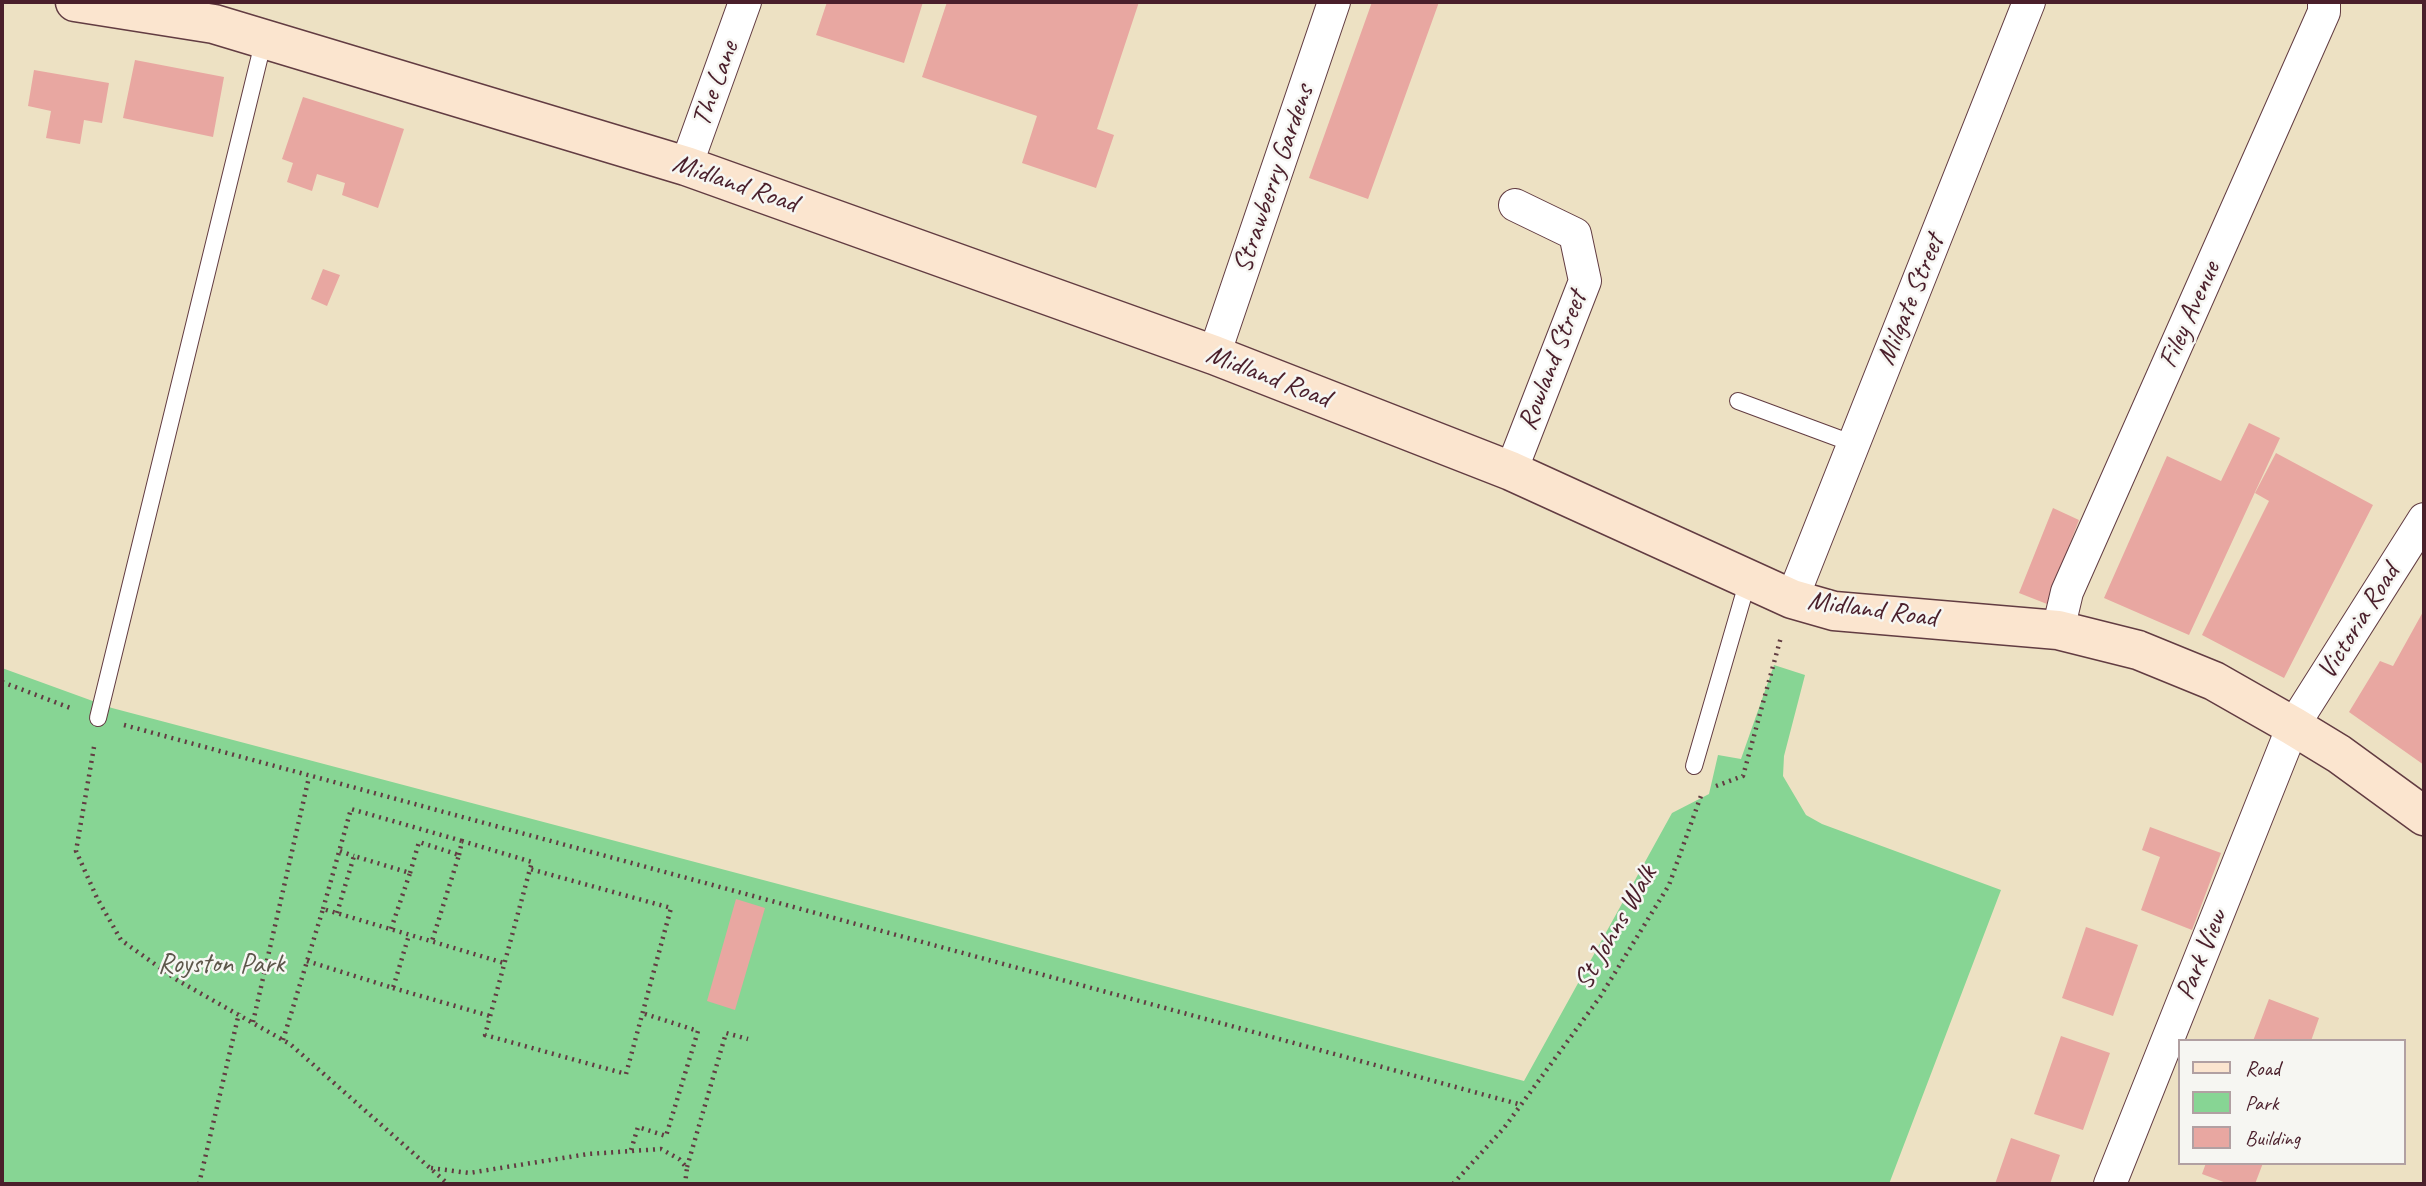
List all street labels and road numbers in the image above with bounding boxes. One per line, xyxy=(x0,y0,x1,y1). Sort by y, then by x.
street label: The Lane xyxy=(685,37,747,131)
street label: Strawberry Gardens xyxy=(1226,81,1322,277)
street label: Midland Road xyxy=(668,147,802,221)
street label: Milgate Street xyxy=(1870,230,1952,370)
street label: Filey Avenue xyxy=(2152,257,2228,373)
street label: Rowland Street xyxy=(1511,287,1595,435)
street label: Midland Road xyxy=(1201,338,1335,416)
street label: Victoria Road xyxy=(2311,558,2407,686)
street label: Midland Road xyxy=(1805,584,1939,636)
street label: St Johns Walk xyxy=(1567,860,1665,996)
street label: Park View xyxy=(2169,905,2235,1005)

